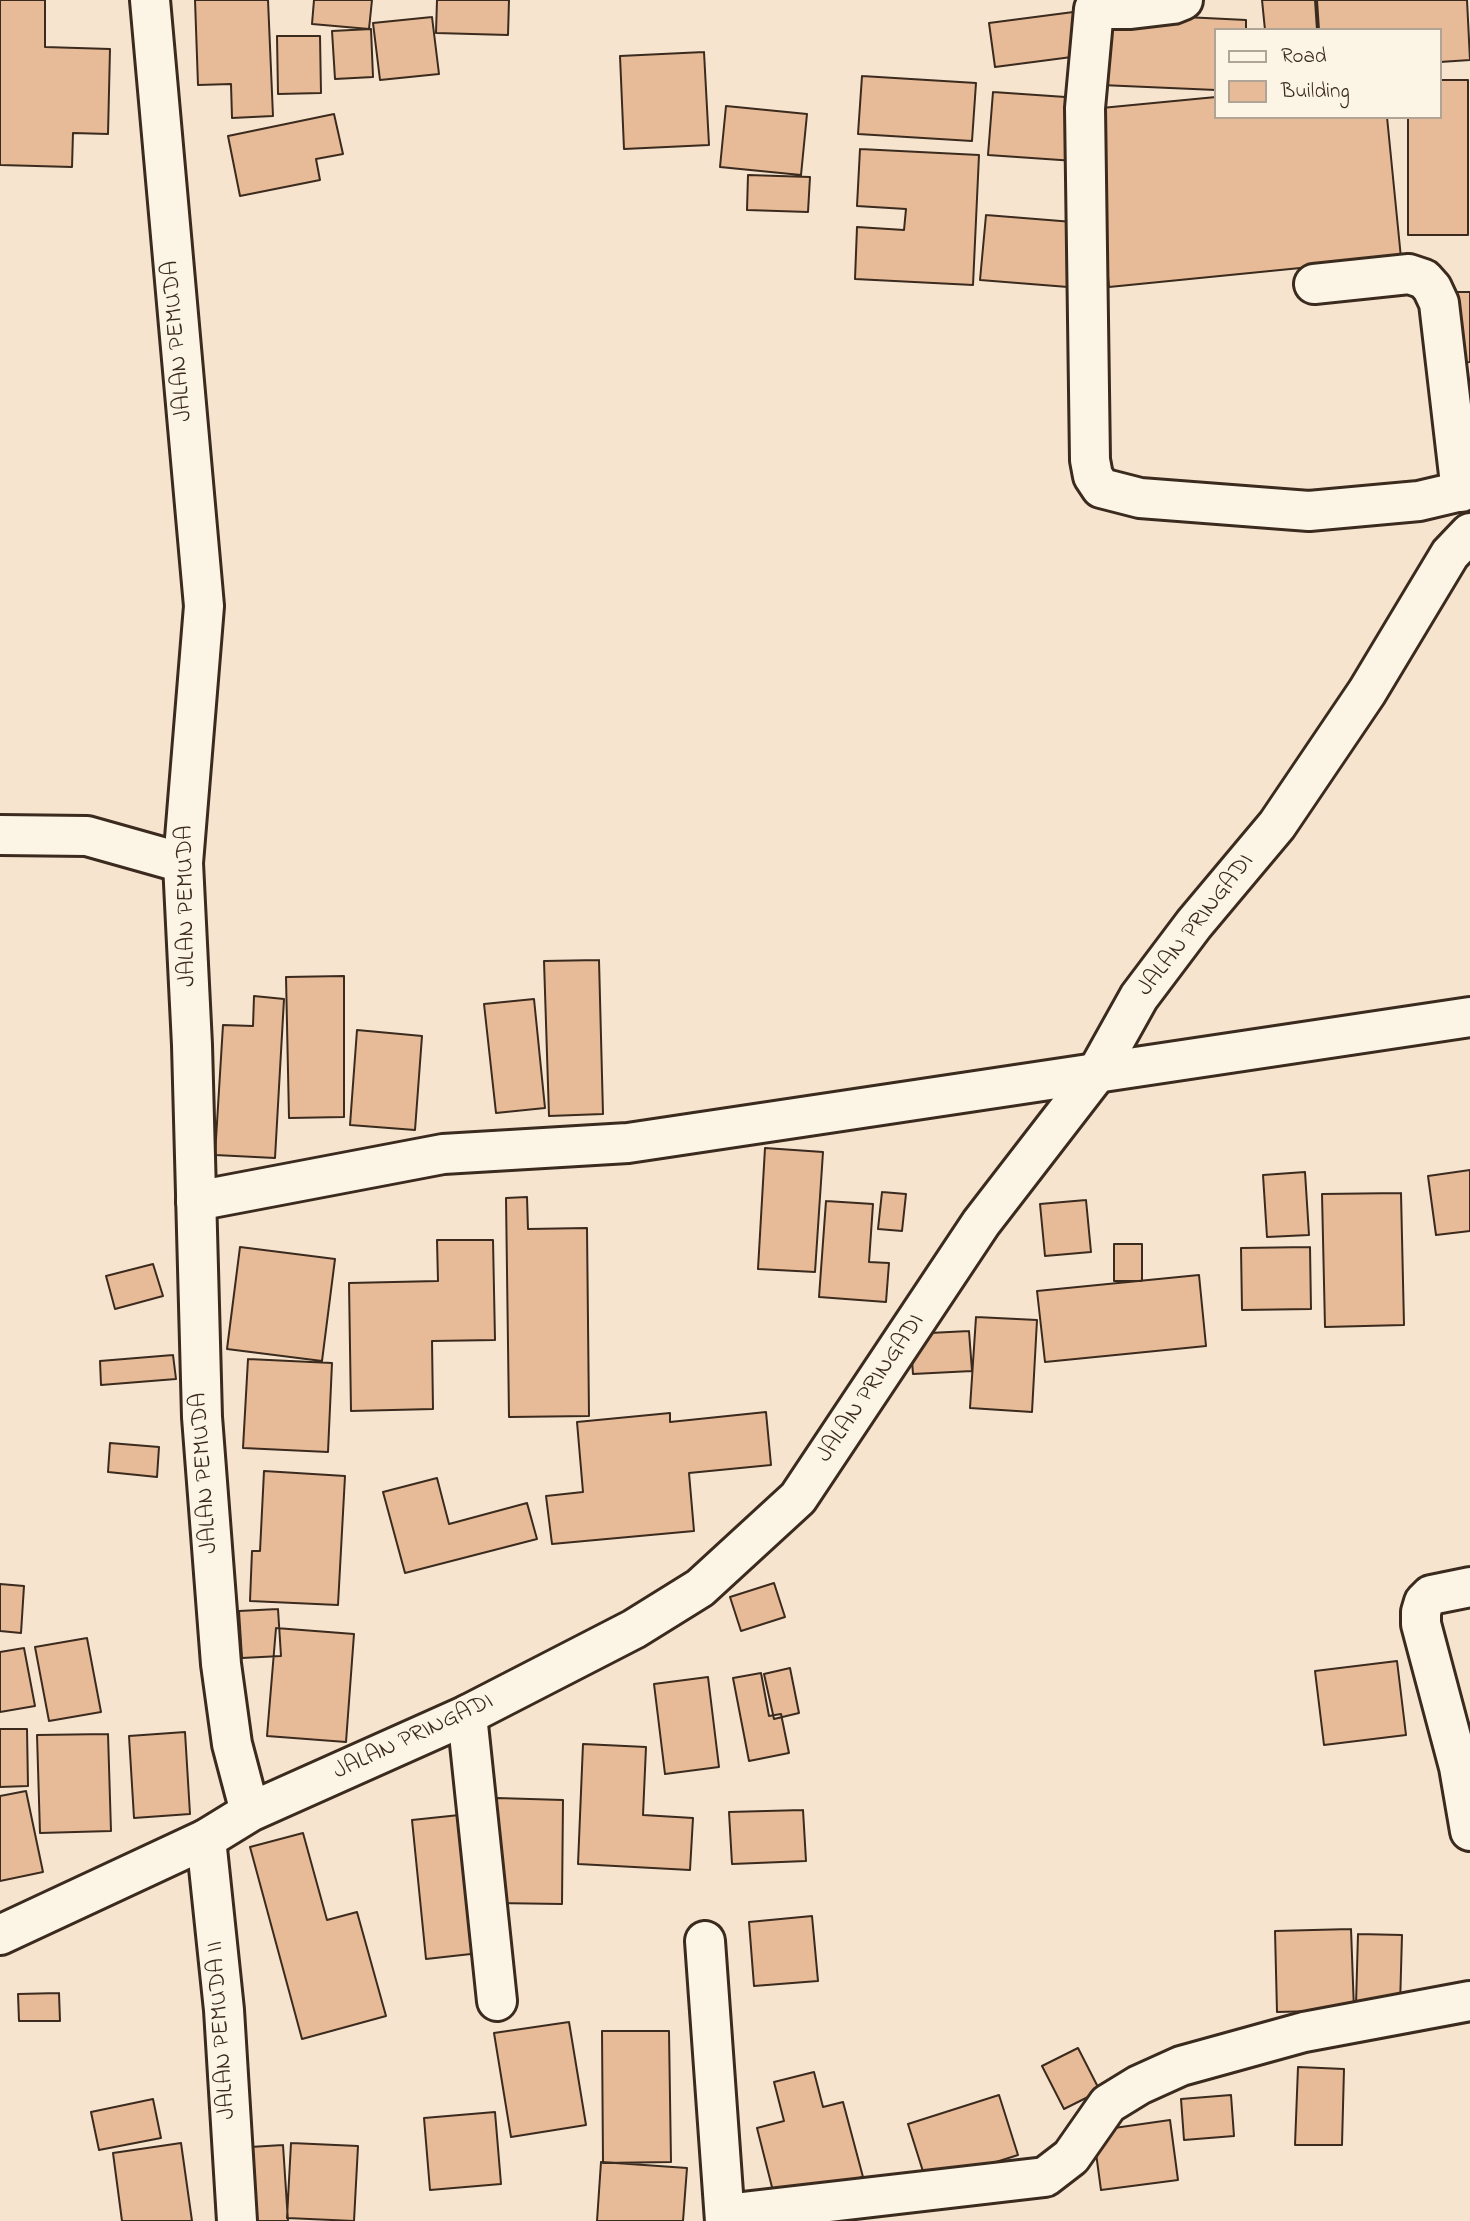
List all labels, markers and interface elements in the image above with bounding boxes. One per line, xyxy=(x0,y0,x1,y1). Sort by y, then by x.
legend xyxy=(1214,28,1442,119)
text: Road xyxy=(1281,42,1327,72)
text: Building xyxy=(1281,77,1350,107)
street label: JALAN PEMUDA xyxy=(158,259,200,423)
street label: JALAN PEMUDA xyxy=(172,825,204,987)
street label: JALAN PRINGADI xyxy=(1132,849,1262,1003)
street label: JALAN PRINGADI xyxy=(812,1309,932,1469)
street label: JALAN PEMUDA xyxy=(186,1391,226,1555)
street label: JALAN PRINGADI xyxy=(330,1688,498,1788)
street label: JALAN PEMUDA II xyxy=(202,1940,244,2120)

